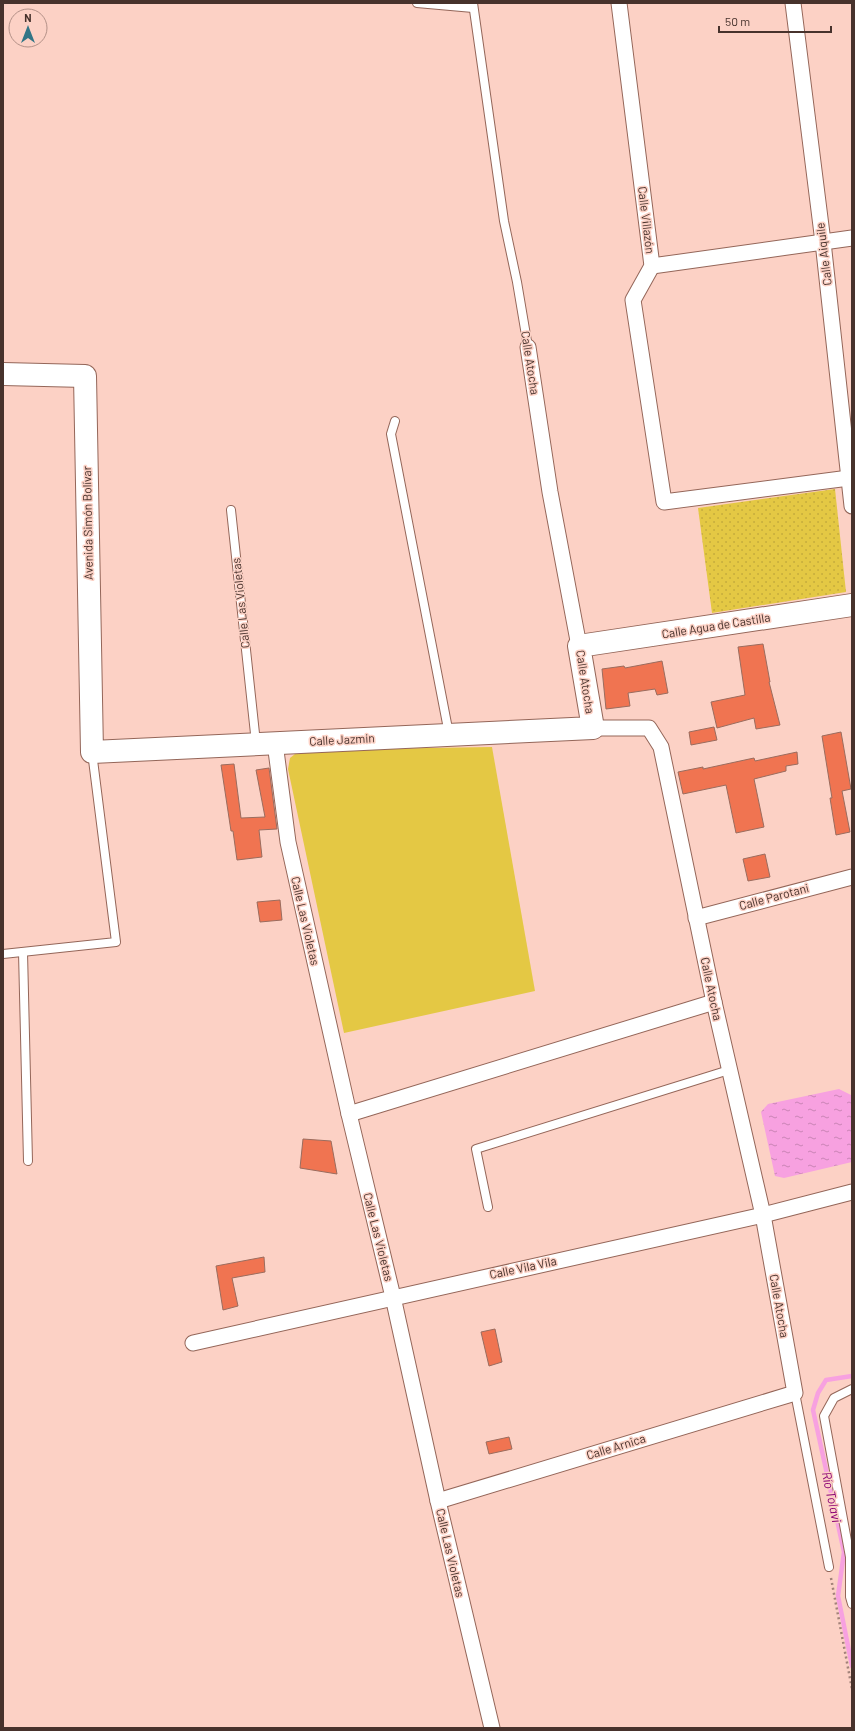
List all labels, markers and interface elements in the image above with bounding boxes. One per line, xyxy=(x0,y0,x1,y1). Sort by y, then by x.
north arrow xyxy=(8,8,48,48)
scale bar xyxy=(719,8,831,34)
text: N xyxy=(24,11,32,24)
text: 50 m xyxy=(725,14,750,28)
street label: Calle Villazón xyxy=(636,185,658,254)
street label: Calle Aiquile xyxy=(812,222,834,286)
street label: Calle Atocha xyxy=(519,330,543,396)
street label: Avenida Simón Bolívar xyxy=(79,465,95,580)
street label: Calle Las Violetas xyxy=(228,557,252,649)
street label: Calle Agua de Castilla xyxy=(661,610,771,640)
street label: Calle Atocha xyxy=(574,649,598,715)
street label: Calle Jazmin xyxy=(309,730,375,748)
street label: Calle Las Violetas xyxy=(289,875,323,967)
street label: Calle Parotani xyxy=(737,880,810,912)
street label: Calle Atocha xyxy=(698,956,726,1022)
street label: Calle Las Violetas xyxy=(361,1191,397,1283)
street label: Calle Vila Vila xyxy=(488,1253,558,1281)
street label: Calle Atocha xyxy=(768,1273,792,1339)
street label: Calle Arnica xyxy=(584,1430,647,1462)
water label: Río Tolavi xyxy=(819,1470,845,1525)
street label: Calle Las Violetas xyxy=(434,1507,468,1599)

